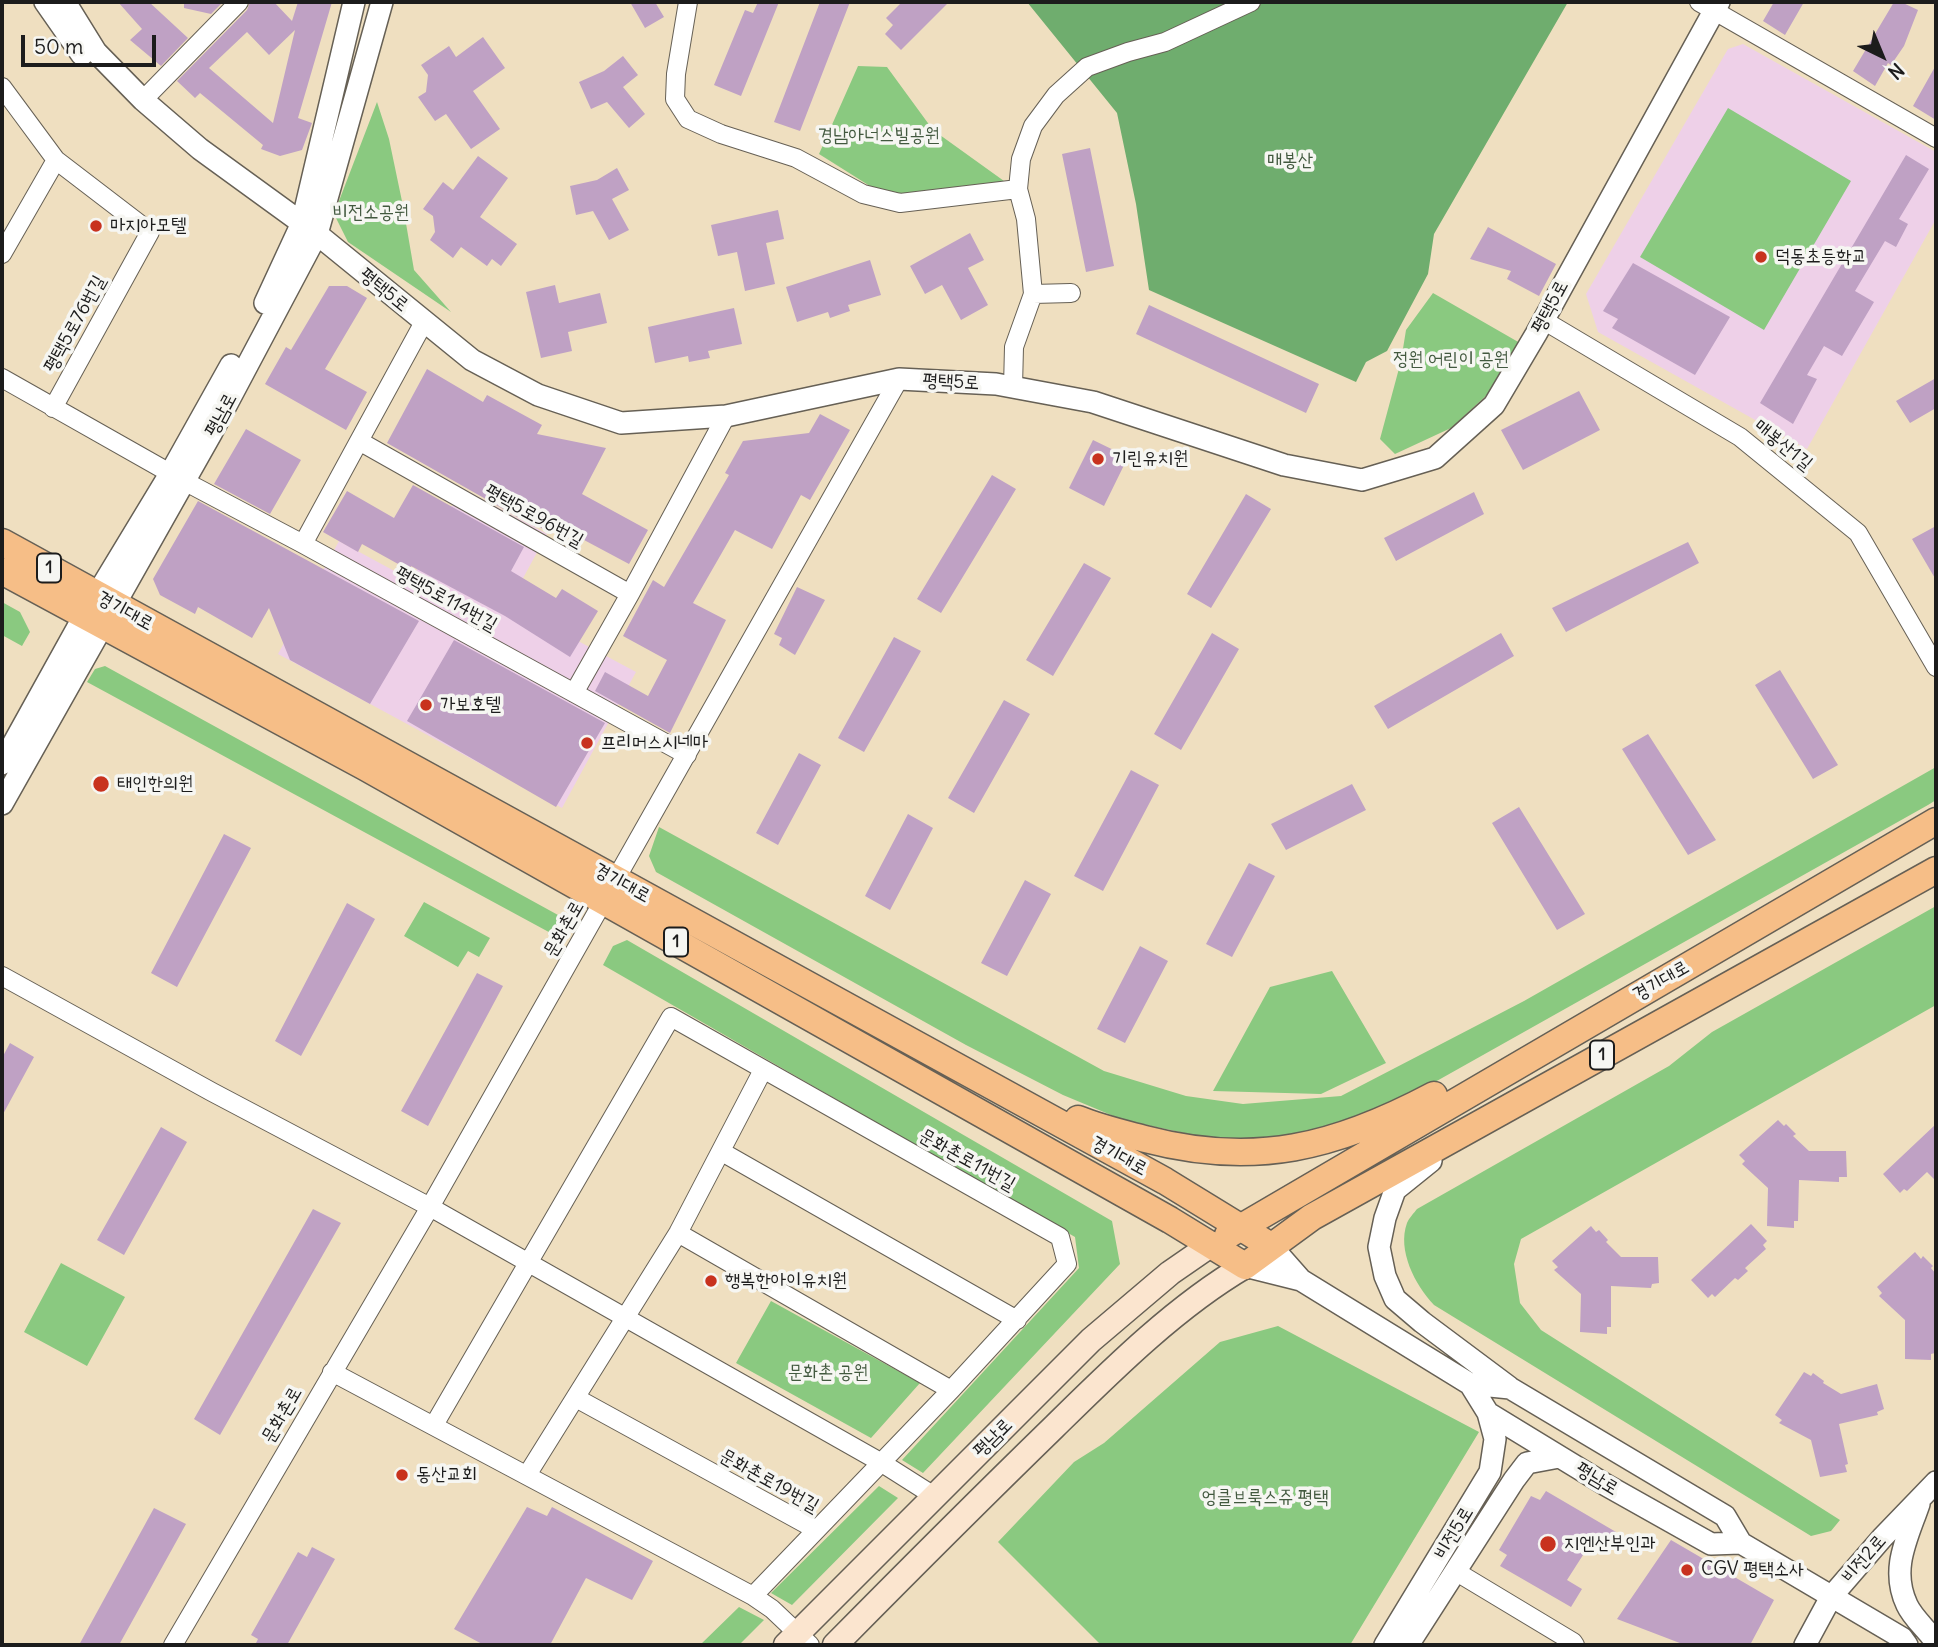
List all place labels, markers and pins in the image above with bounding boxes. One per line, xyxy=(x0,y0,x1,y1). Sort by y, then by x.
place label: 마지아모텔 xyxy=(110,215,186,237)
marker: 마지아모텔 xyxy=(88,218,104,234)
place label: 덕동초등학교 xyxy=(1775,246,1867,268)
marker: 덕동초등학교 xyxy=(1753,249,1769,265)
place label: 기린유치원 xyxy=(1112,448,1188,470)
marker: 기린유치원 xyxy=(1090,451,1106,467)
place label: 가보호텔 xyxy=(440,694,501,716)
marker: 가보호텔 xyxy=(418,697,434,713)
place label: 프리머스시네마 xyxy=(601,732,708,754)
marker: 프리머스시네마 xyxy=(579,735,595,751)
place label: 태인한의원 xyxy=(117,773,193,795)
marker: 태인한의원 xyxy=(91,774,111,794)
place label: 행복한아이유치원 xyxy=(725,1270,847,1292)
marker: 행복한아이유치원 xyxy=(703,1273,719,1289)
place label: 동산교회 xyxy=(416,1464,477,1486)
marker: 동산교회 xyxy=(394,1467,410,1483)
place label: 지엔산부인과 xyxy=(1564,1533,1656,1555)
marker: 지엔산부인과 xyxy=(1538,1534,1558,1554)
place label: CGV 평택소사 xyxy=(1701,1559,1804,1581)
marker: CGV 평택소사 xyxy=(1679,1562,1695,1578)

